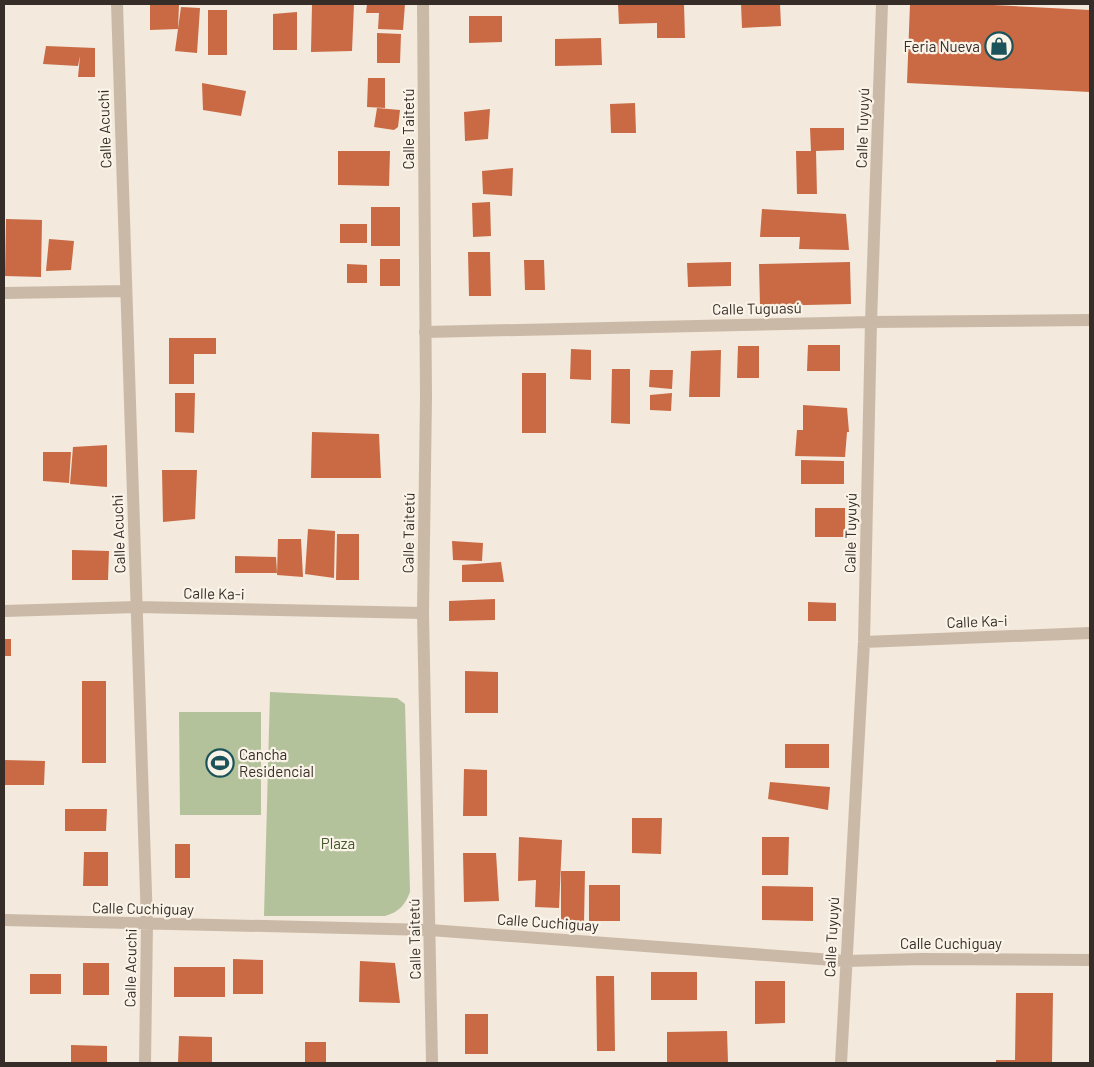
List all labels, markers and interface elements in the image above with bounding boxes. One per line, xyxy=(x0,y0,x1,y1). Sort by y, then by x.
shop icon: Feria Nueva xyxy=(984,31,1014,61)
place label: Feria Nueva xyxy=(904,37,980,55)
street label: Calle Tuyuyú xyxy=(852,87,872,169)
street label: Calle Taitetú xyxy=(399,88,417,170)
street label: Calle Acuchi xyxy=(94,89,114,169)
street label: Calle Tuguasú xyxy=(712,298,802,318)
street label: Calle Taitetú xyxy=(398,492,418,574)
street label: Calle Tuyuyú xyxy=(840,493,860,573)
street label: Calle Acuchi xyxy=(108,494,128,574)
street label: Calle Ka-i xyxy=(183,583,245,603)
street label: Calle Ka-i xyxy=(946,611,1008,631)
place label: Cancha Residencial xyxy=(239,745,314,780)
sports icon: Cancha Residencial xyxy=(205,748,235,778)
park label: Plaza xyxy=(321,834,355,852)
street label: Calle Tuyuyú xyxy=(820,896,842,978)
street label: Calle Cuchiguay xyxy=(92,898,194,918)
street label: Calle Taitetú xyxy=(404,898,424,980)
street label: Calle Cuchiguay xyxy=(497,909,600,935)
street label: Calle Acuchi xyxy=(120,928,140,1008)
street label: Calle Cuchiguay xyxy=(900,934,1002,952)

